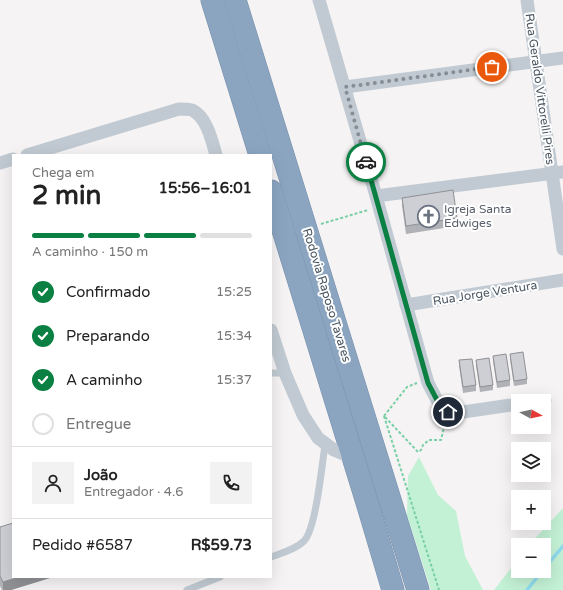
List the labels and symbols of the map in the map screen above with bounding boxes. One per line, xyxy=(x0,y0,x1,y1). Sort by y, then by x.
street label: Rua Geraldo Vittorelli Pires xyxy=(522,12,558,166)
pin xyxy=(475,50,509,84)
courier xyxy=(346,142,386,182)
place label: Igreja Santa Edwiges xyxy=(444,202,512,230)
church icon: Igreja Santa Edwiges xyxy=(416,203,442,229)
street label: Rodovia Raposo Tavares xyxy=(300,226,354,364)
street label: Rua Jorge Ventura xyxy=(432,278,538,308)
north arrow xyxy=(511,394,551,434)
pin xyxy=(431,395,465,429)

